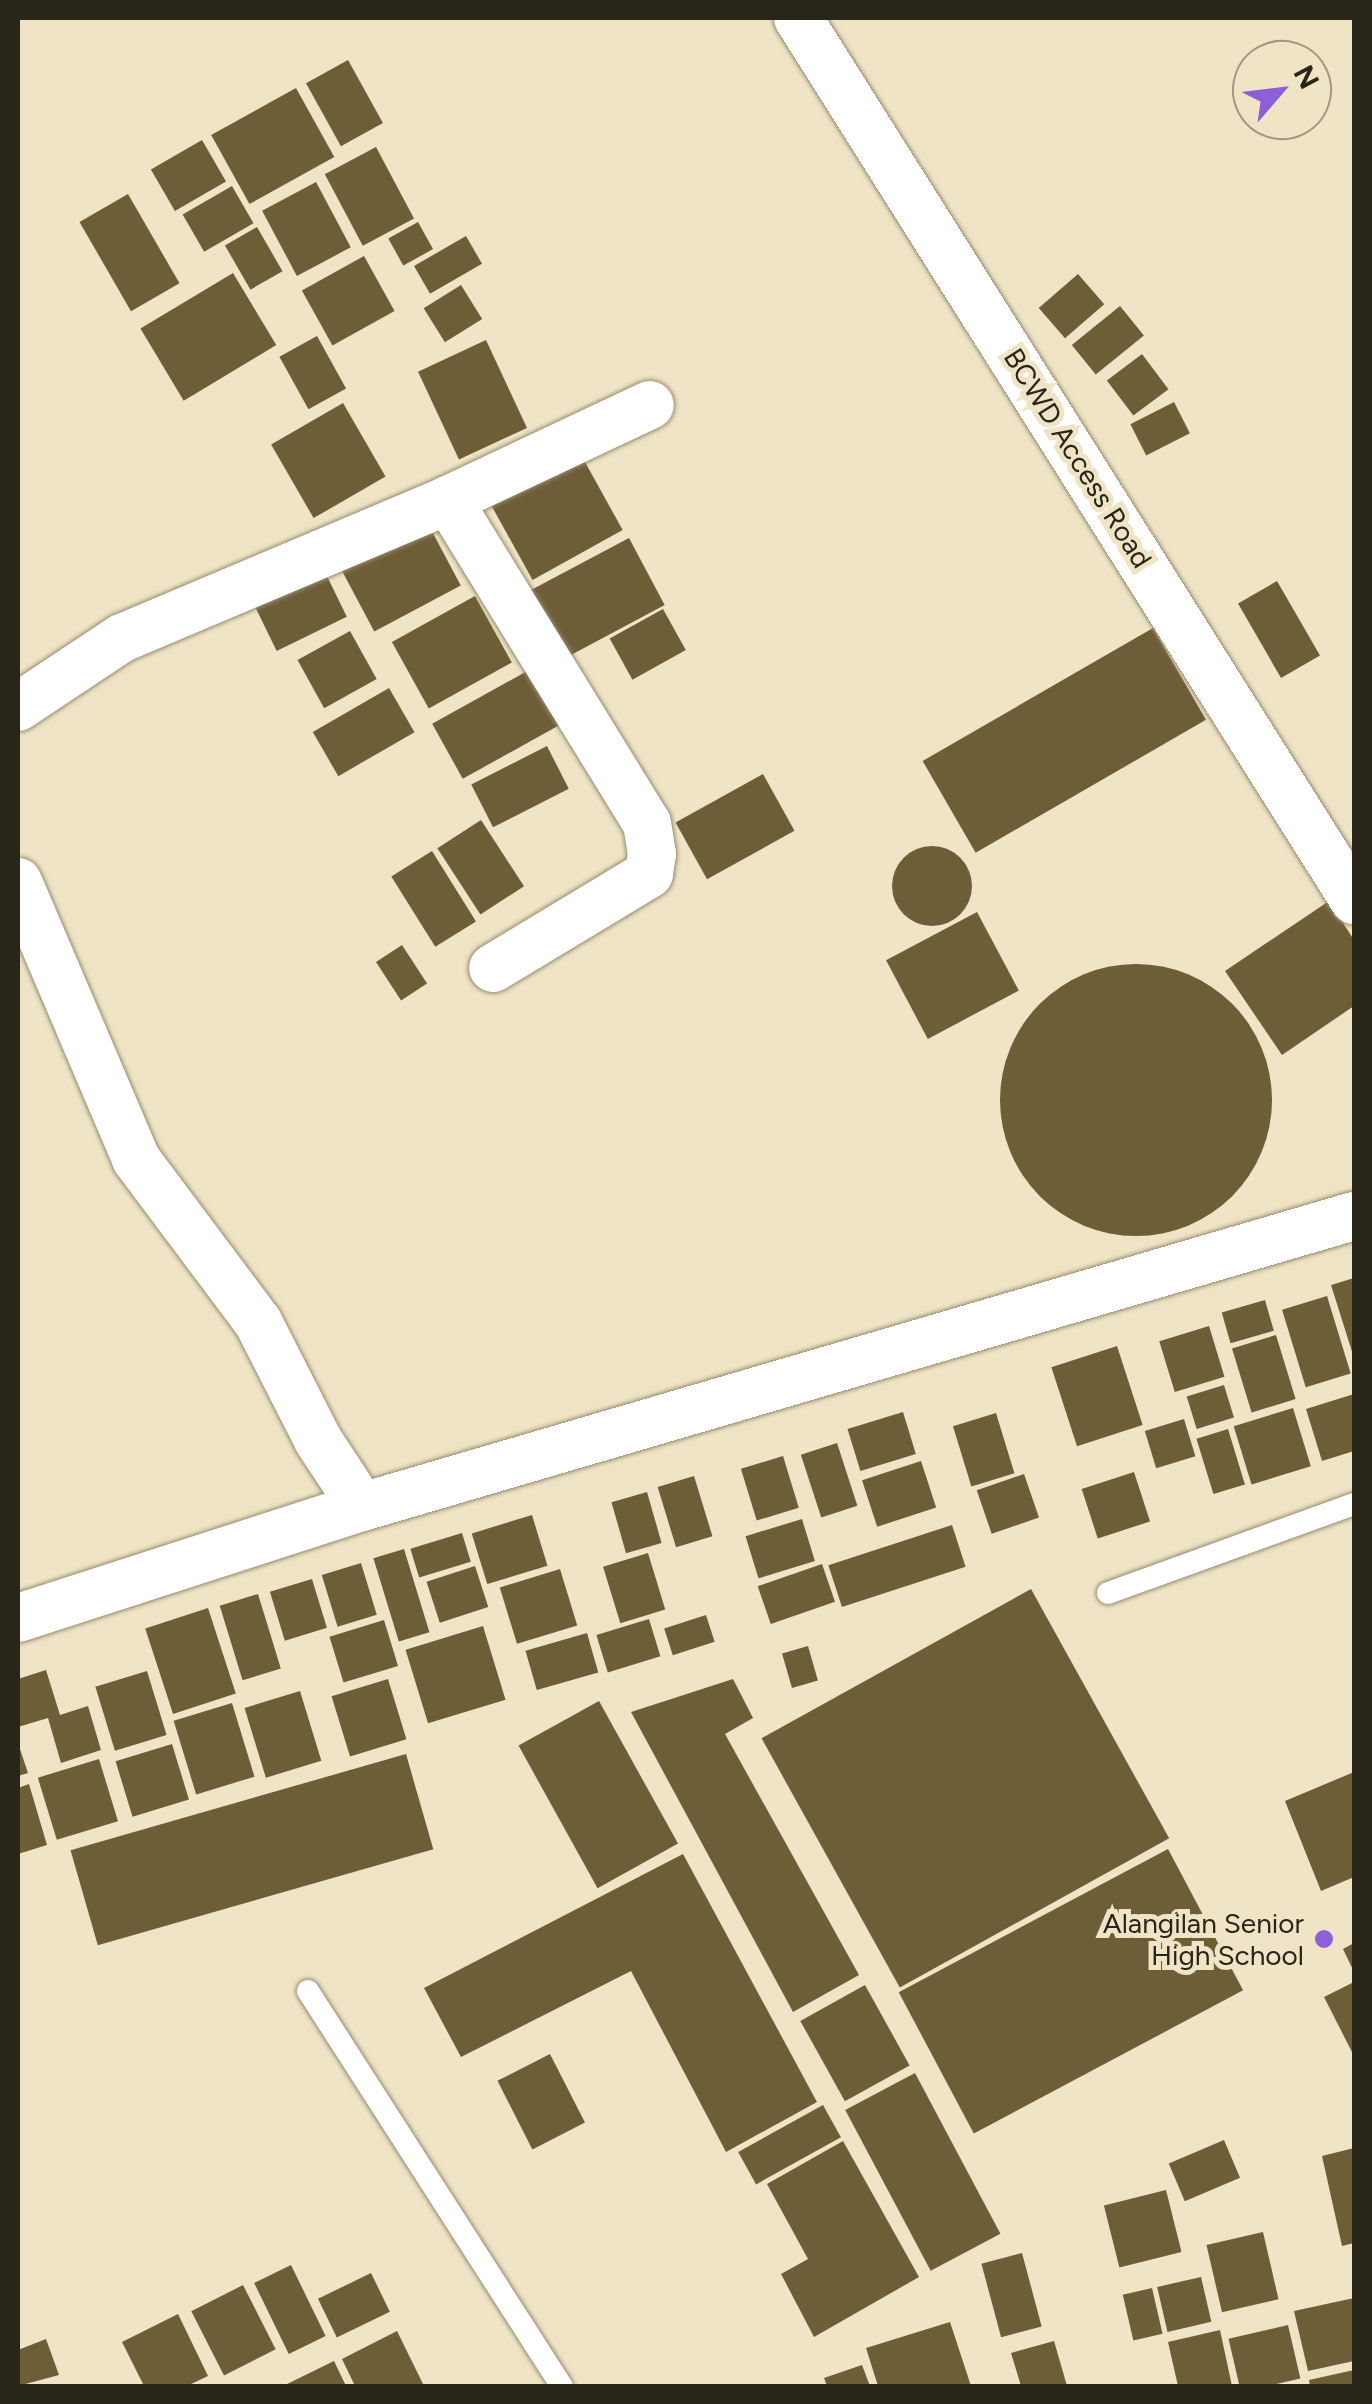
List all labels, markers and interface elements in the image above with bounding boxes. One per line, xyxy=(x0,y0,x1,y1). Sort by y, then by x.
north arrow xyxy=(1232,40,1332,140)
text: N xyxy=(1287,59,1327,94)
street label: BCWD Access Road xyxy=(997,342,1159,574)
place label: Alangilan Senior High School xyxy=(1103,1906,1304,1972)
marker: Alangilan Senior High School xyxy=(1313,1928,1335,1950)

